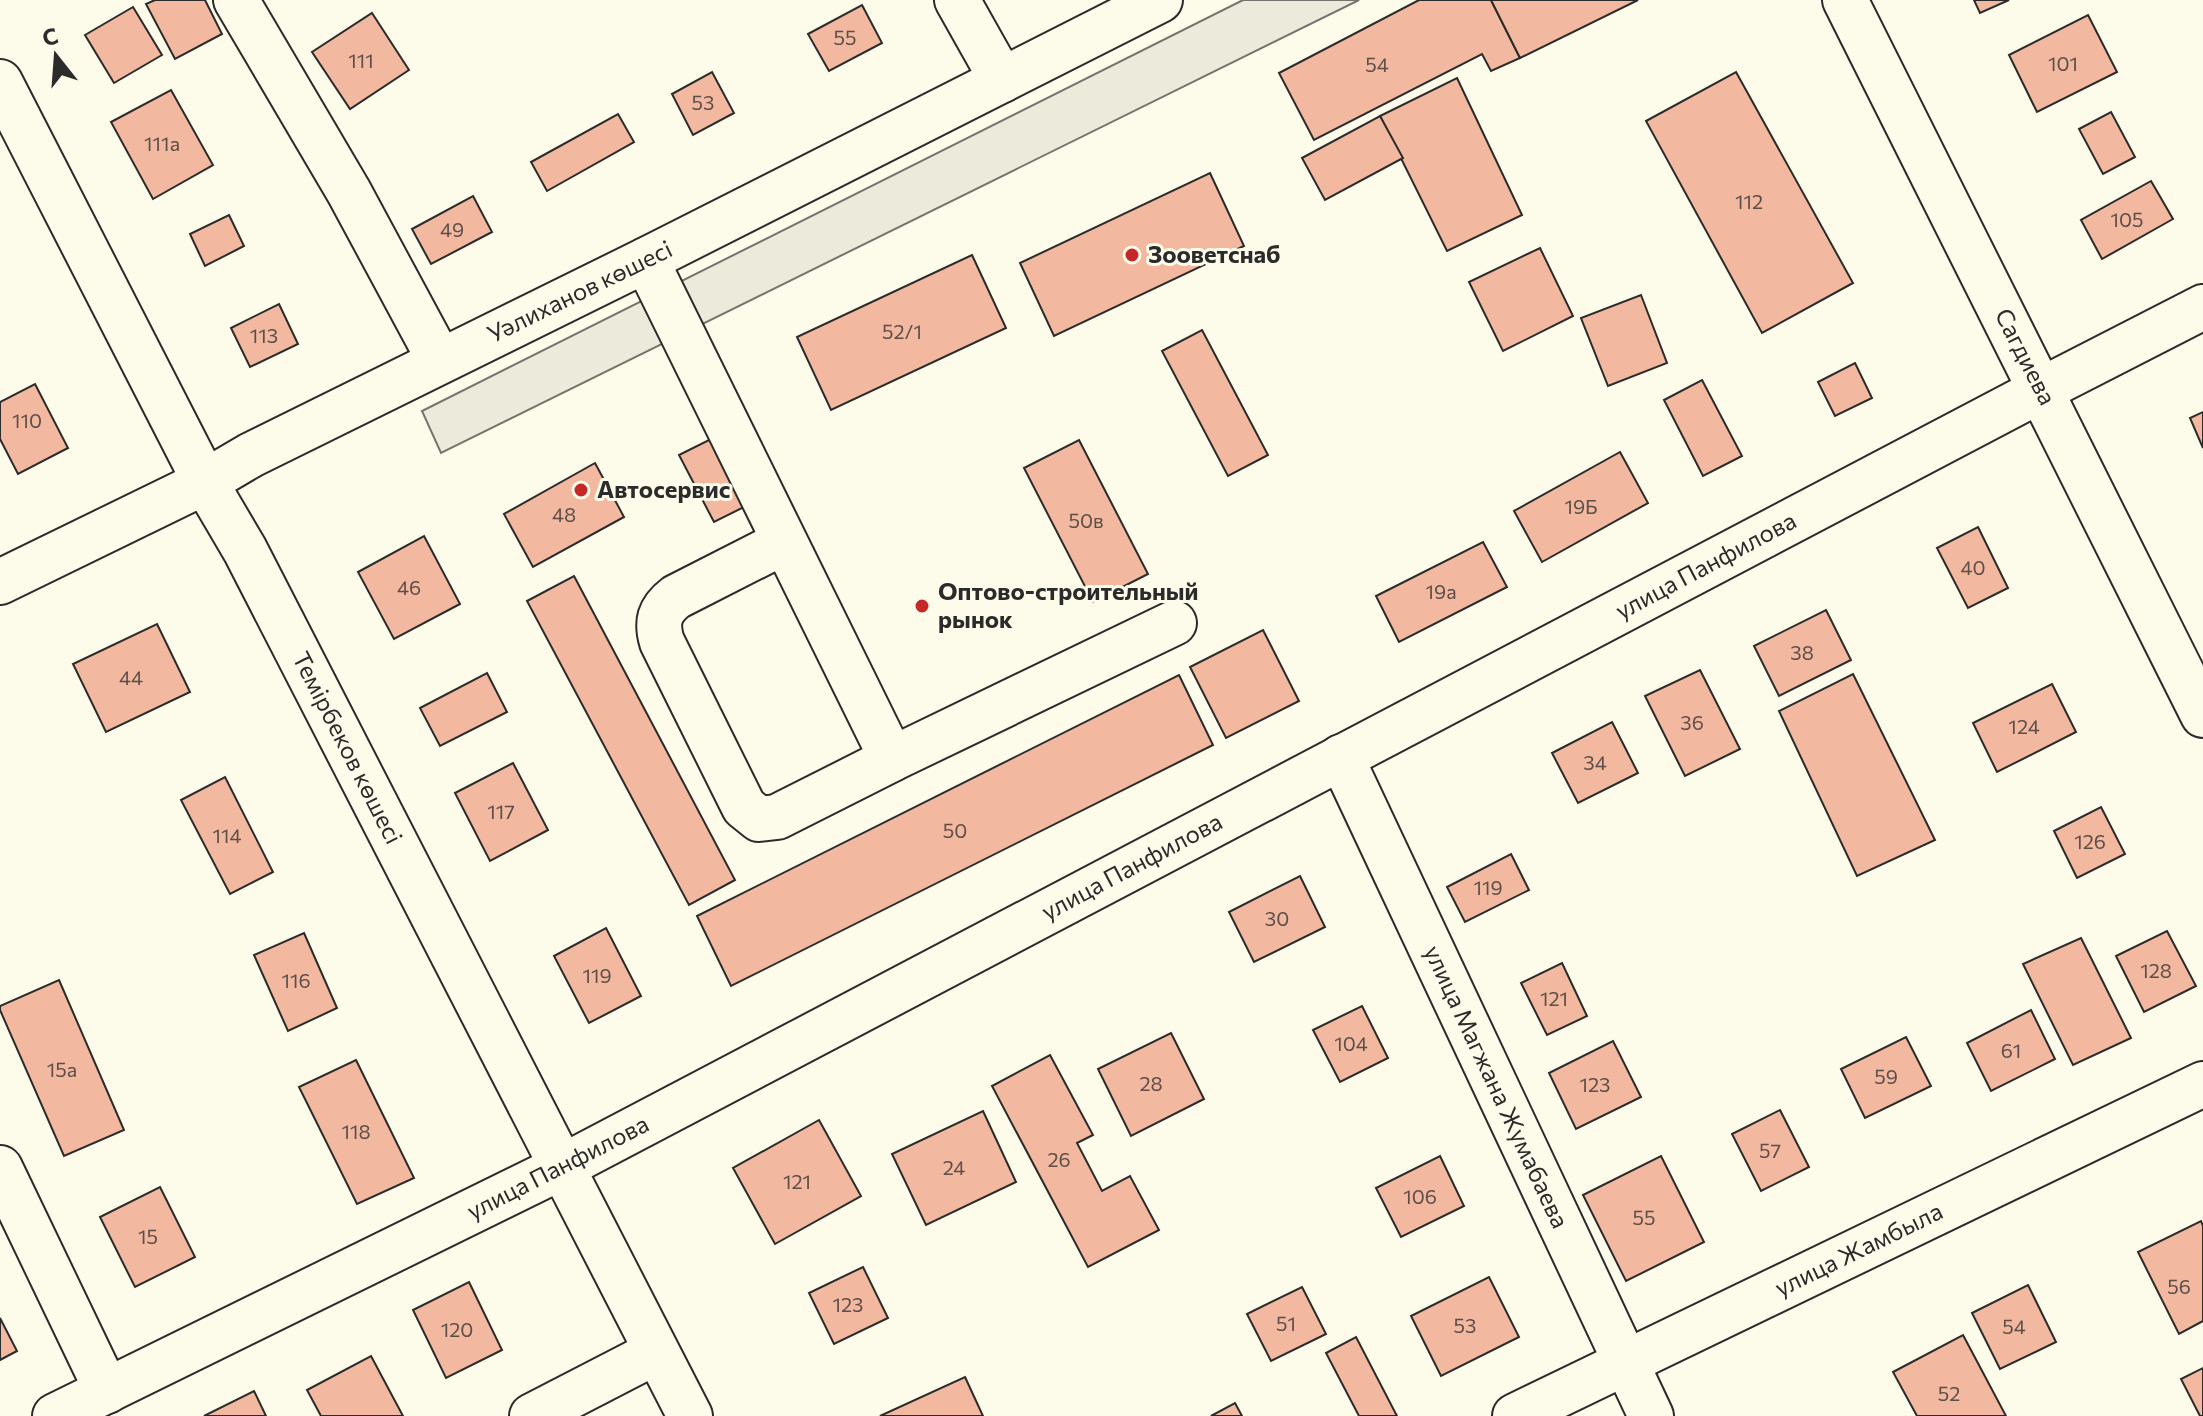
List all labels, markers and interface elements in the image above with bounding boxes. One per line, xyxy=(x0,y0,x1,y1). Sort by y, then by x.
north arrow xyxy=(16,16,96,96)
text: С xyxy=(39,21,61,52)
house number: 55 xyxy=(834,25,856,49)
house number: 111 xyxy=(348,48,374,72)
house number: 101 xyxy=(2048,51,2078,75)
house number: 54 xyxy=(1365,52,1389,76)
house number: 53 xyxy=(692,90,714,114)
house number: 111а xyxy=(144,131,180,155)
house number: 112 xyxy=(1735,189,1763,213)
house number: 105 xyxy=(2110,207,2144,231)
house number: 49 xyxy=(440,217,464,241)
street label: Уәлиханов көшесі xyxy=(482,233,676,348)
place label: Зооветснаб xyxy=(1148,239,1281,268)
marker: Зооветснаб xyxy=(1123,246,1141,264)
street label: Сагдиева xyxy=(1990,303,2063,409)
house number: 52/1 xyxy=(882,319,922,343)
house number: 113 xyxy=(250,323,278,347)
house number: 110 xyxy=(12,408,42,432)
place label: Автосервис xyxy=(597,474,730,503)
marker: Автосервис xyxy=(572,481,590,499)
house number: 19Б xyxy=(1564,494,1598,518)
house number: 48 xyxy=(552,502,576,526)
street label: улица Панфилова xyxy=(1610,505,1801,625)
house number: 50в xyxy=(1068,508,1104,532)
house number: 40 xyxy=(1960,555,1986,579)
house number: 46 xyxy=(397,575,421,599)
place label: Оптово-строительный рынок xyxy=(938,576,1199,633)
house number: 19а xyxy=(1425,579,1457,603)
marker: Оптово-строительный рынок xyxy=(913,597,931,615)
house number: 38 xyxy=(1790,640,1814,664)
street label: Темірбеков көшесі xyxy=(287,646,409,848)
house number: 44 xyxy=(119,665,143,689)
house number: 36 xyxy=(1680,710,1704,734)
house number: 124 xyxy=(2008,714,2040,738)
house number: 34 xyxy=(1583,750,1607,774)
house number: 117 xyxy=(487,799,515,823)
street label: улица Панфилова xyxy=(1036,806,1227,926)
house number: 50 xyxy=(943,818,967,842)
house number: 114 xyxy=(212,823,242,847)
house number: 126 xyxy=(2074,829,2106,853)
house number: 119 xyxy=(1473,875,1503,899)
house number: 30 xyxy=(1265,906,1289,930)
street label: улица Магжана Жумабаева xyxy=(1419,940,1576,1232)
house number: 128 xyxy=(2140,958,2172,982)
house number: 119 xyxy=(582,963,612,987)
house number: 116 xyxy=(281,968,311,992)
house number: 121 xyxy=(1540,986,1568,1010)
house number: 104 xyxy=(1334,1031,1368,1055)
house number: 61 xyxy=(2001,1038,2021,1062)
house number: 15а xyxy=(47,1057,77,1081)
house number: 59 xyxy=(1874,1064,1898,1088)
house number: 28 xyxy=(1139,1071,1163,1095)
house number: 123 xyxy=(1579,1072,1611,1096)
street label: улица Панфилова xyxy=(461,1108,653,1225)
house number: 118 xyxy=(341,1119,371,1143)
house number: 57 xyxy=(1759,1138,1781,1162)
house number: 26 xyxy=(1047,1147,1071,1171)
house number: 24 xyxy=(943,1155,965,1179)
house number: 121 xyxy=(783,1169,811,1193)
house number: 106 xyxy=(1403,1184,1437,1208)
street label: улица Жамбыла xyxy=(1770,1196,1947,1302)
house number: 55 xyxy=(1633,1205,1655,1229)
house number: 15 xyxy=(138,1224,158,1248)
house number: 56 xyxy=(2167,1274,2191,1298)
house number: 123 xyxy=(832,1292,864,1316)
house number: 51 xyxy=(1276,1311,1296,1335)
house number: 53 xyxy=(1454,1313,1476,1337)
house number: 54 xyxy=(2002,1314,2026,1338)
house number: 120 xyxy=(441,1317,473,1341)
house number: 52 xyxy=(1938,1381,1960,1405)

